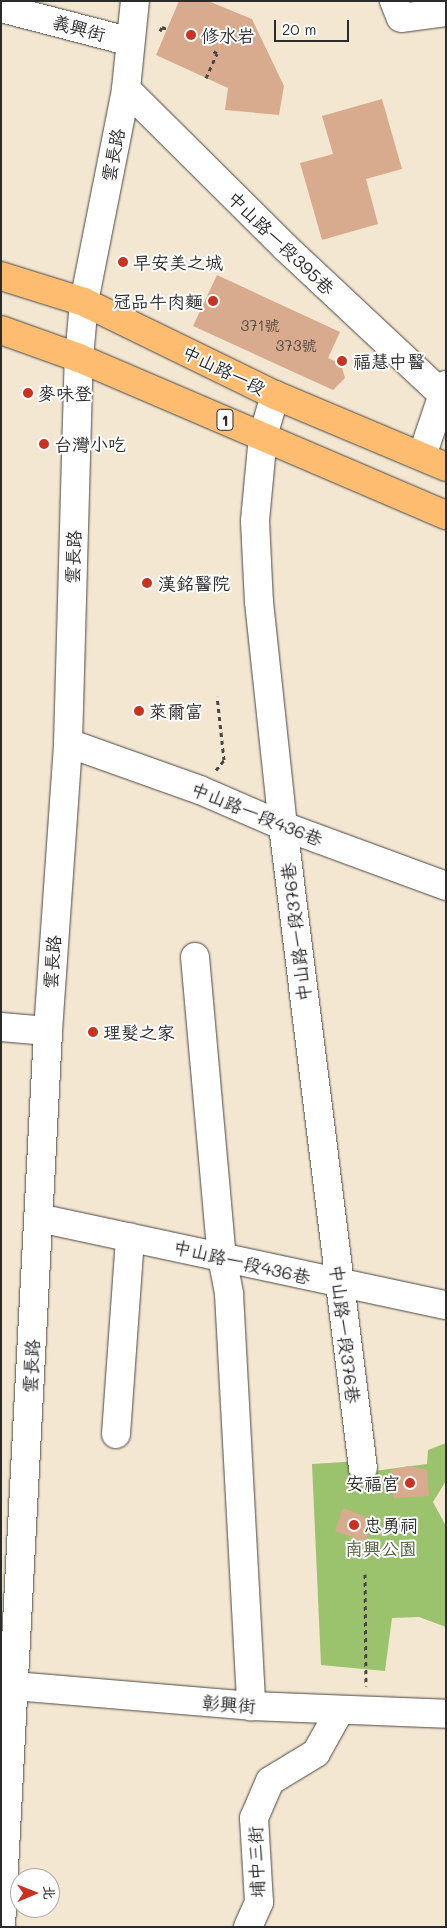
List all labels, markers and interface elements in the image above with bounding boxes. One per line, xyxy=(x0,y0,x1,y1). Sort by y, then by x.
scale bar xyxy=(277,10,352,42)
street label: 義興街 xyxy=(50,11,108,45)
text: 20 m xyxy=(282,19,316,39)
place label: 修水岩 xyxy=(201,24,255,46)
marker: 修水岩 xyxy=(185,29,197,41)
street label: 雲長路 xyxy=(97,126,129,184)
street label: 中山路一段395巷 xyxy=(223,187,339,299)
place label: 早安美之城 xyxy=(133,251,223,273)
marker: 早安美之城 xyxy=(117,256,129,268)
place label: 冠品牛肉麵 xyxy=(113,290,203,312)
marker: 冠品牛肉麵 xyxy=(207,295,219,307)
house number: 371號 xyxy=(241,317,279,335)
house number: 373號 xyxy=(276,337,316,355)
street label: 中山路一段 xyxy=(179,341,269,399)
place label: 福慧中醫 xyxy=(353,350,425,372)
marker: 福慧中醫 xyxy=(335,354,349,368)
place label: 麥味登 xyxy=(38,382,92,404)
marker: 麥味登 xyxy=(22,387,34,399)
road number: 1 xyxy=(216,406,234,434)
place label: 台灣小吃 xyxy=(54,433,126,455)
marker: 台灣小吃 xyxy=(38,438,50,450)
street label: 雲長路 xyxy=(61,530,85,584)
place label: 漢銘醫院 xyxy=(158,572,230,594)
marker: 漢銘醫院 xyxy=(140,576,154,590)
place label: 萊爾富 xyxy=(149,700,203,722)
marker: 萊爾富 xyxy=(133,705,145,717)
street label: 中山路一段436巷 xyxy=(188,778,326,850)
street label: 中山路一段376巷 xyxy=(277,861,315,1003)
street label: 雲長路 xyxy=(39,934,65,990)
place label: 理髮之家 xyxy=(103,1021,175,1043)
marker: 理髮之家 xyxy=(87,1026,99,1038)
street label: 中山路一段436巷 xyxy=(171,1236,313,1288)
street label: 中山路一段376巷 xyxy=(326,1263,364,1405)
street label: 雲長路 xyxy=(19,1338,43,1394)
place label: 安福宮 xyxy=(346,1472,400,1494)
marker: 安福宮 xyxy=(404,1477,416,1489)
place label: 忠勇祠 xyxy=(364,1514,418,1536)
marker: 忠勇祠 xyxy=(348,1519,360,1531)
park label: 南興公園 xyxy=(345,1537,417,1559)
street label: 彰興街 xyxy=(201,1691,257,1717)
street label: 埔中三街 xyxy=(244,1826,268,1898)
north arrow xyxy=(10,1868,60,1918)
text: 北 xyxy=(40,1886,59,1900)

